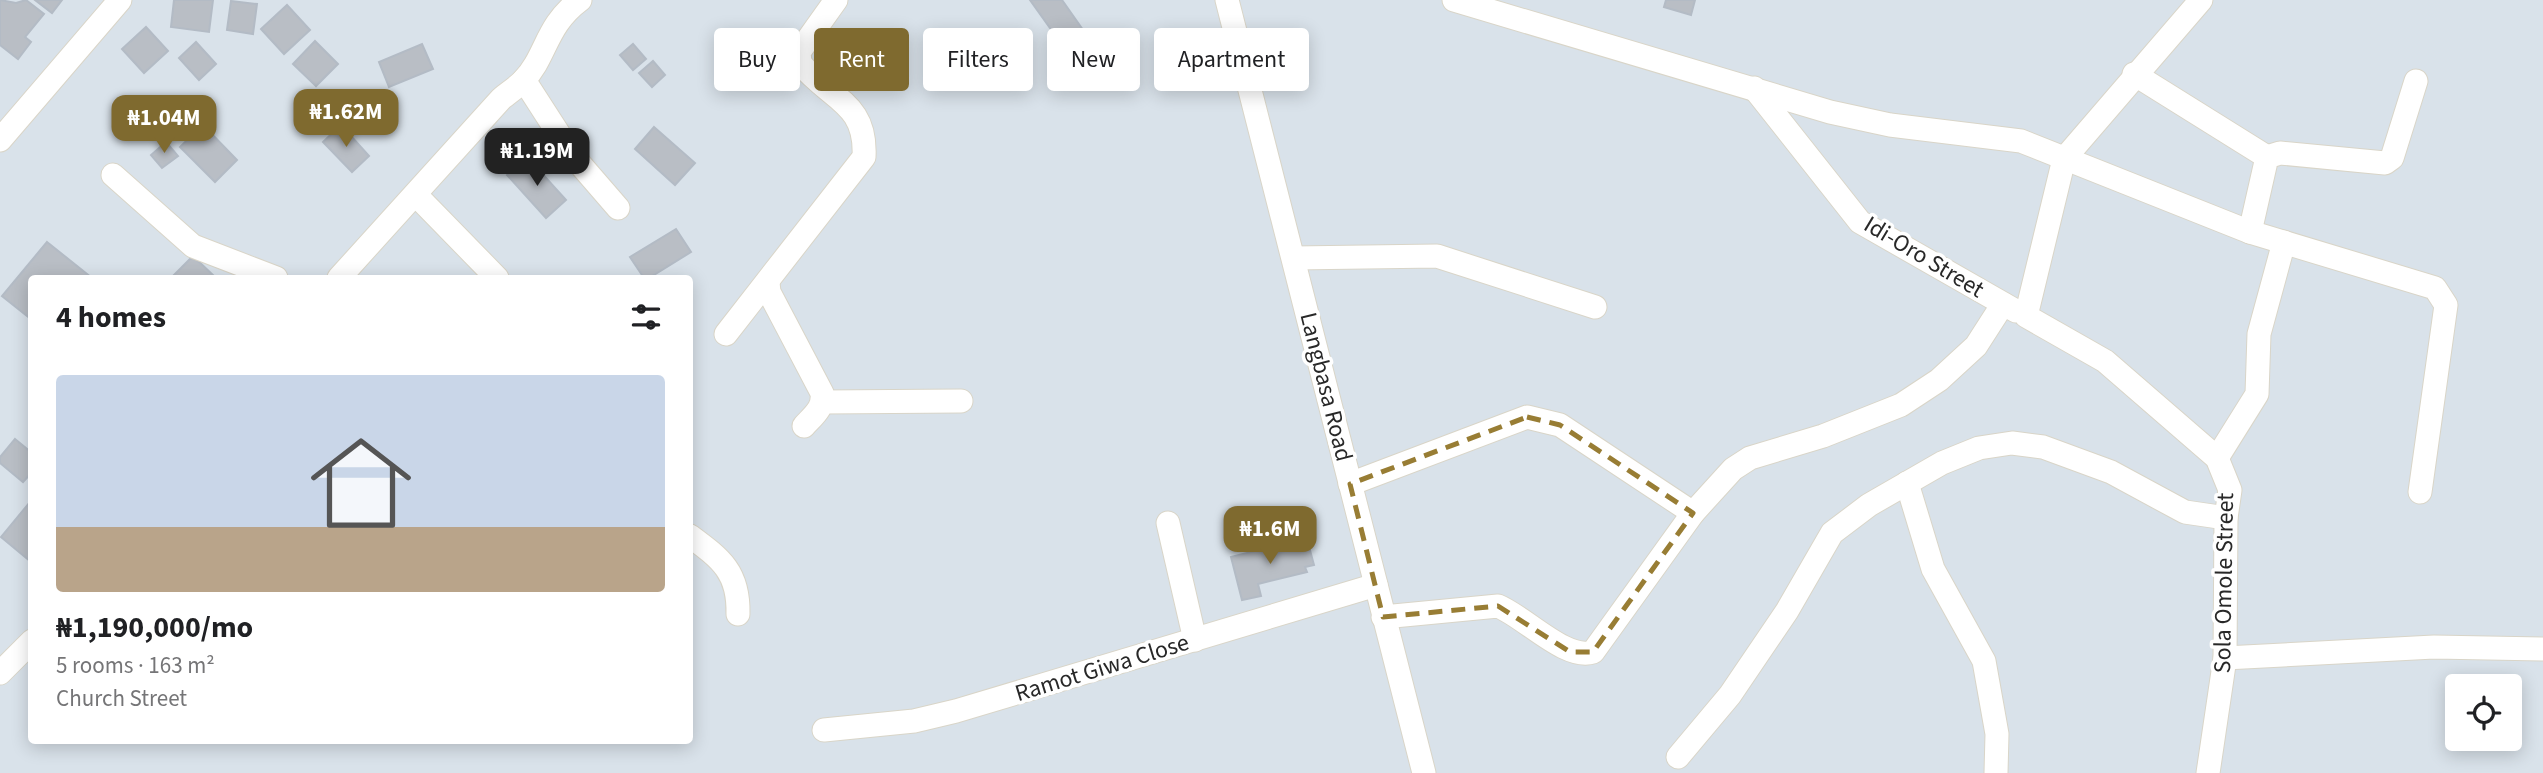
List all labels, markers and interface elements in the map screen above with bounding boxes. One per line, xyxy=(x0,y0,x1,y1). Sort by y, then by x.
chip: Buy xyxy=(714,28,800,91)
chip: Rent xyxy=(814,28,909,91)
chip: Filters xyxy=(923,28,1033,91)
chip: New xyxy=(1047,28,1140,91)
chip: Apartment xyxy=(1154,28,1309,91)
pin: ₦1.62M xyxy=(289,90,403,149)
text: ₦1.62M xyxy=(309,95,383,128)
pin: ₦1.04M xyxy=(107,96,221,155)
text: ₦1.04M xyxy=(127,101,201,134)
pin: ₦1.19M xyxy=(480,128,594,188)
text: ₦1.19M xyxy=(500,134,574,167)
street label: Idi-Oro Street xyxy=(1857,207,1991,307)
text: 4 homes xyxy=(56,296,166,339)
icon: filters xyxy=(627,298,665,336)
street label: Langbasa Road xyxy=(1291,309,1361,465)
icon: home xyxy=(298,420,424,546)
street label: Sola Omole Street xyxy=(2205,492,2243,674)
pin: ₦1.6M xyxy=(1221,506,1319,566)
text: ₦1.6M xyxy=(1240,512,1300,545)
text: ₦1,190,000/mo xyxy=(56,606,253,649)
street label: Ramot Giwa Close xyxy=(1011,625,1193,711)
text: 5 rooms · 163 m² xyxy=(56,649,215,682)
map controls xyxy=(2445,674,2522,751)
button: locate xyxy=(2445,674,2522,751)
text: Church Street xyxy=(56,682,187,715)

